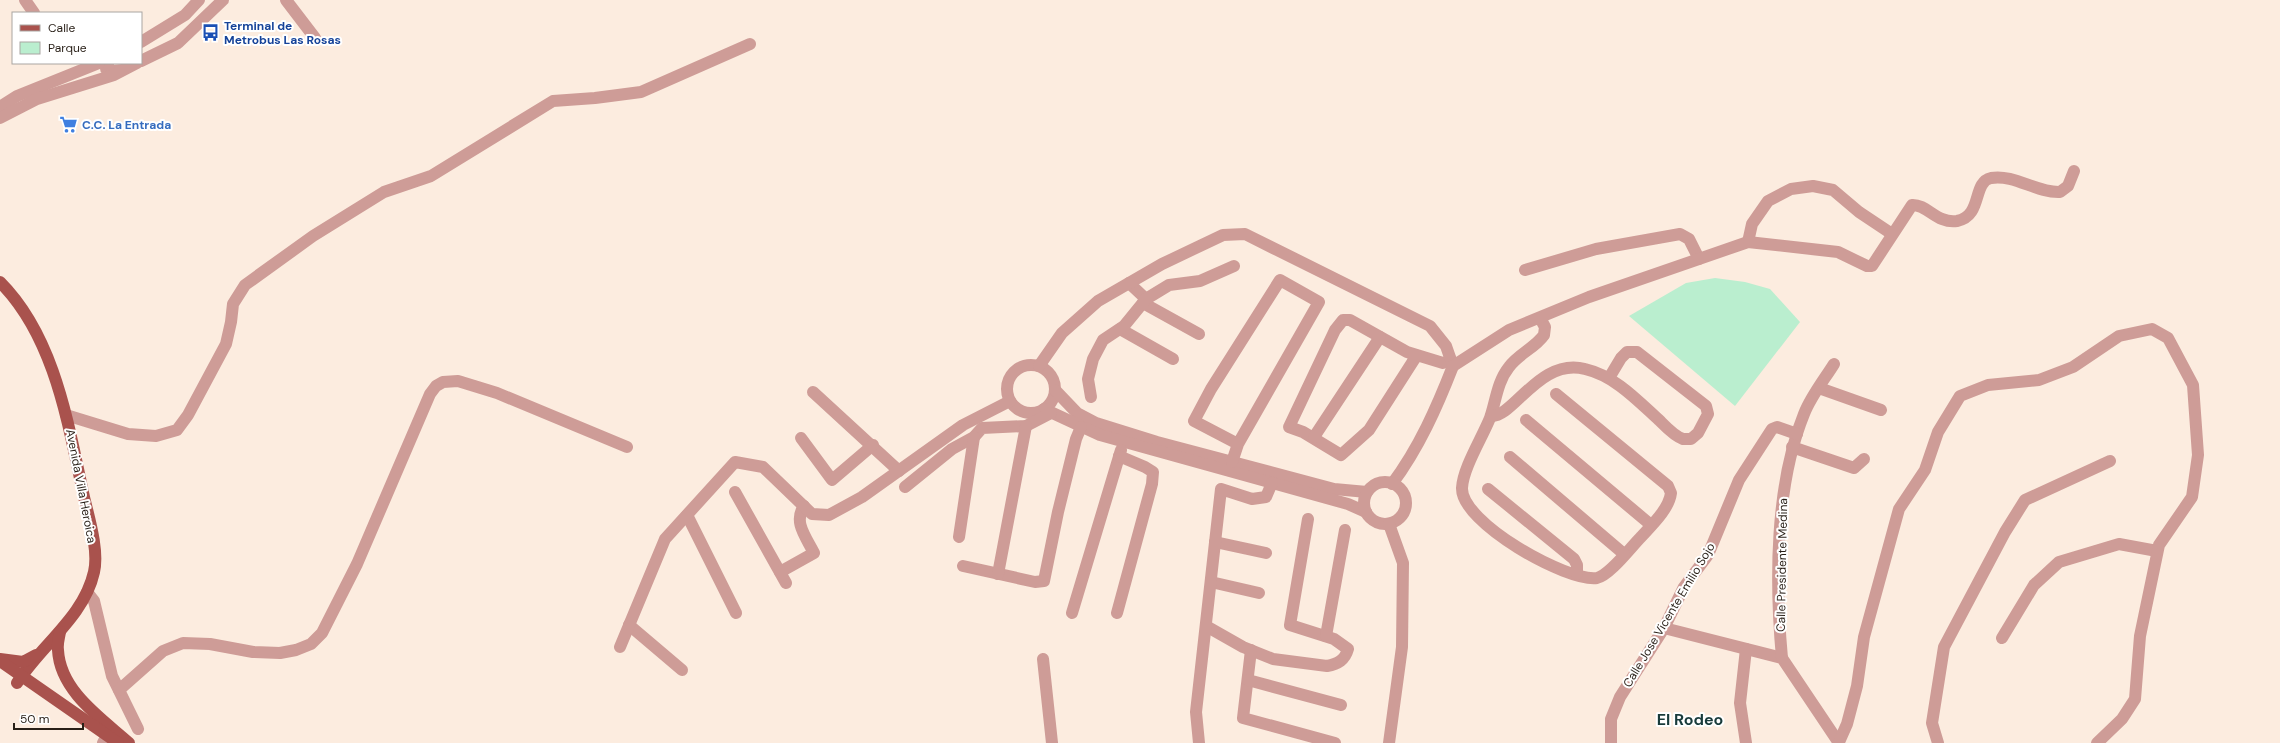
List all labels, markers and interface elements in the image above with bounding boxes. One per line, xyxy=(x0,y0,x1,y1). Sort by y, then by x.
legend xyxy=(12,12,142,64)
place label: Terminal de Metrobus Las Rosas xyxy=(224,18,341,48)
text: Calle xyxy=(48,20,75,36)
bus stop icon: Terminal de Metrobus Las Rosas xyxy=(201,23,221,43)
text: Parque xyxy=(48,40,87,56)
supermarket icon: C.C. La Entrada xyxy=(59,115,79,135)
place label: C.C. La Entrada xyxy=(82,117,171,133)
street label: Avenida Villa Heroica xyxy=(62,428,100,544)
street label: Calle Presidente Medina xyxy=(1773,498,1791,632)
street label: Calle Jose Vicente Emilio Sojo xyxy=(1619,540,1719,690)
scale bar xyxy=(14,705,83,731)
district label: El Rodeo xyxy=(1657,709,1723,730)
text: 50 m xyxy=(20,711,49,727)

